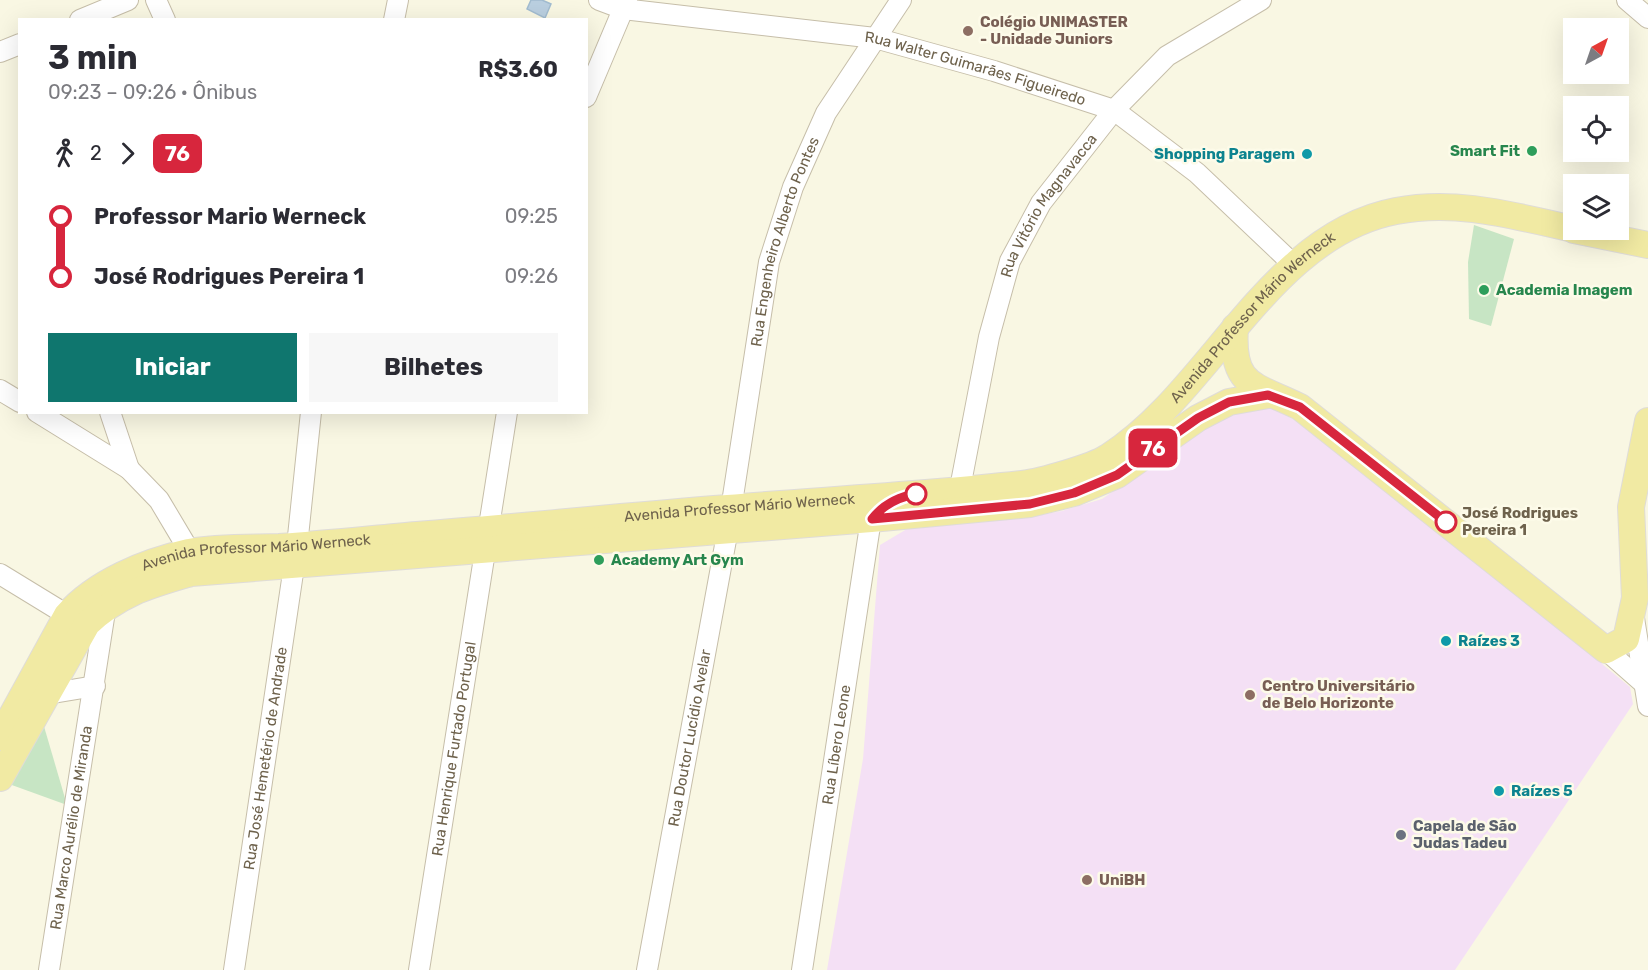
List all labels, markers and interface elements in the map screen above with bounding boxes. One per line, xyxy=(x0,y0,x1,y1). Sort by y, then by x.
place label: Colégio UNIMASTER - Unidade Juniors xyxy=(980,13,1128,48)
north arrow xyxy=(1563,18,1629,84)
map controls xyxy=(1563,18,1629,240)
marker: Colégio UNIMASTER - Unidade Juniors xyxy=(961,24,975,38)
street label: Rua Walter Guimarães Figueiredo xyxy=(864,28,1088,109)
text: 3 min xyxy=(48,38,138,77)
text: R$3.60 xyxy=(478,56,558,83)
text: 09:23 – 09:26 · Ônibus xyxy=(48,80,257,104)
button: locate xyxy=(1563,96,1629,162)
street label: Rua Vitório Magnavacca xyxy=(997,130,1101,279)
street label: Rua Engenheiro Alberto Pontes xyxy=(747,134,823,348)
icon: walk xyxy=(48,137,81,170)
icon: forward xyxy=(111,137,144,170)
text: 2 xyxy=(90,141,102,165)
text: 76 xyxy=(165,141,190,166)
place label: Smart Fit xyxy=(1450,142,1520,160)
marker: Smart Fit xyxy=(1525,144,1539,158)
place label: Shopping Paragem xyxy=(1154,145,1295,163)
marker: Shopping Paragem xyxy=(1300,147,1314,161)
button: layers xyxy=(1563,174,1629,240)
text: Professor Mario Werneck xyxy=(94,203,366,230)
text: 09:25 xyxy=(505,204,558,228)
street label: Avenida Professor Mário Werneck xyxy=(1166,228,1339,407)
text: José Rodrigues Pereira 1 xyxy=(94,263,364,290)
text: 09:26 xyxy=(505,264,558,288)
place label: Academia Imagem xyxy=(1496,281,1632,299)
marker: Academia Imagem xyxy=(1477,283,1491,297)
button: Iniciar xyxy=(48,333,297,402)
button: Bilhetes xyxy=(309,333,558,402)
line badge: 76 xyxy=(1126,428,1180,468)
text: 76 xyxy=(1140,436,1166,461)
unlabelled marker xyxy=(905,483,927,505)
street label: Avenida Professor Mário Werneck xyxy=(623,490,856,526)
place label: José Rodrigues Pereira 1 xyxy=(1462,504,1578,539)
marker: José Rodrigues Pereira 1 xyxy=(1435,511,1457,533)
street label: Avenida Professor Mário Werneck xyxy=(139,530,372,575)
place label: Academy Art Gym xyxy=(611,551,744,569)
marker: Academy Art Gym xyxy=(592,553,606,567)
place label: Raízes 3 xyxy=(1458,632,1520,650)
marker: Raízes 3 xyxy=(1439,634,1453,648)
street label: Rua Henrique Furtado Portugal xyxy=(428,640,480,857)
street label: Rua José Hemetério de Andrade xyxy=(240,646,291,871)
street label: Rua Doutor Lucídio Avelar xyxy=(665,648,715,828)
place label: Centro Universitário de Belo Horizonte xyxy=(1262,677,1415,712)
street label: Rua Líbero Leone xyxy=(818,683,855,806)
marker: Centro Universitário de Belo Horizonte xyxy=(1243,688,1257,702)
street label: Rua Marco Aurélio de Miranda xyxy=(46,725,96,931)
place label: Raízes 5 xyxy=(1511,782,1573,800)
marker: Raízes 5 xyxy=(1492,784,1506,798)
place label: Capela de São Judas Tadeu xyxy=(1413,817,1517,852)
marker: Capela de São Judas Tadeu xyxy=(1394,828,1408,842)
place label: UniBH xyxy=(1099,871,1146,889)
marker: UniBH xyxy=(1080,873,1094,887)

